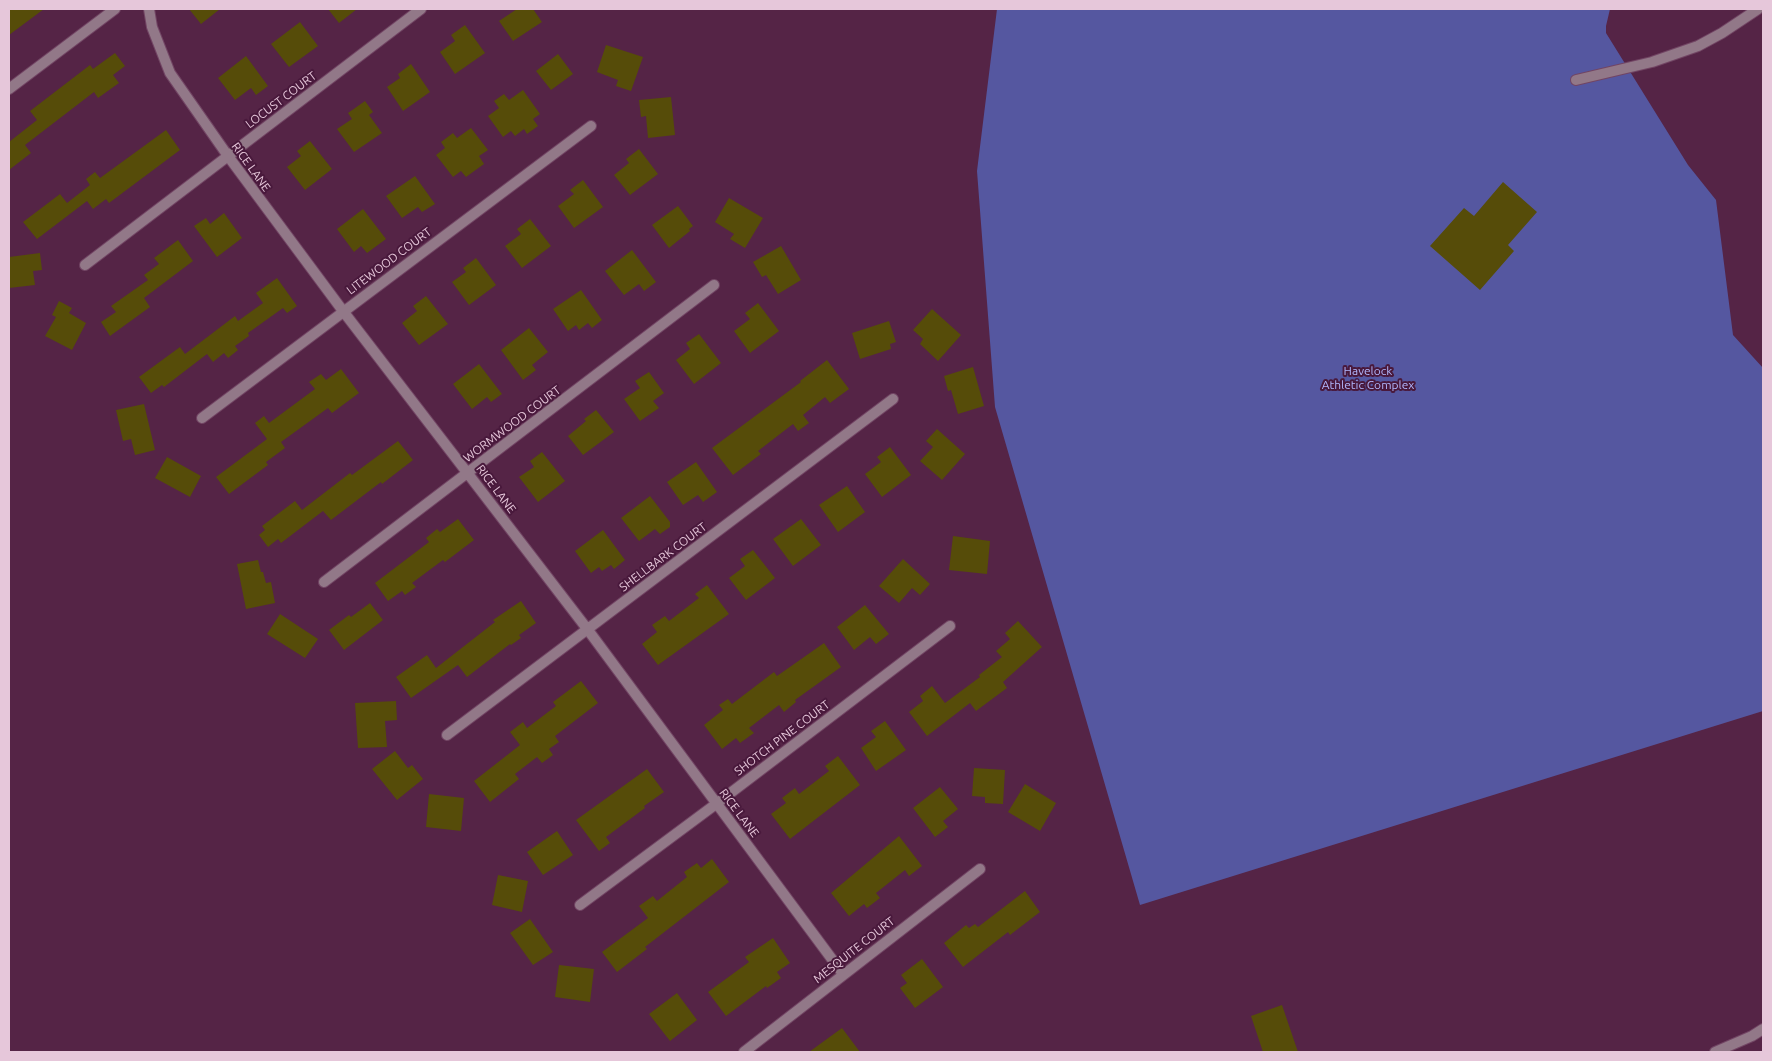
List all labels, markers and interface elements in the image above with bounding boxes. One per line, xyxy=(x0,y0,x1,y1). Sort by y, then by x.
street label: LOCUST COURT xyxy=(243,69,319,131)
street label: RICE LANE xyxy=(228,140,274,194)
street label: LITEWOOD COURT xyxy=(344,224,434,298)
park label: Havelock Athletic Complex xyxy=(1322,364,1414,392)
street label: WORMWOOD COURT xyxy=(461,383,563,465)
street label: RICE LANE xyxy=(473,462,519,516)
street label: SHELLBARK COURT xyxy=(617,520,709,594)
street label: SHOTCH PINE COURT xyxy=(731,697,833,779)
street label: RICE LANE xyxy=(716,786,762,840)
street label: MESQUITE COURT xyxy=(811,914,897,986)

